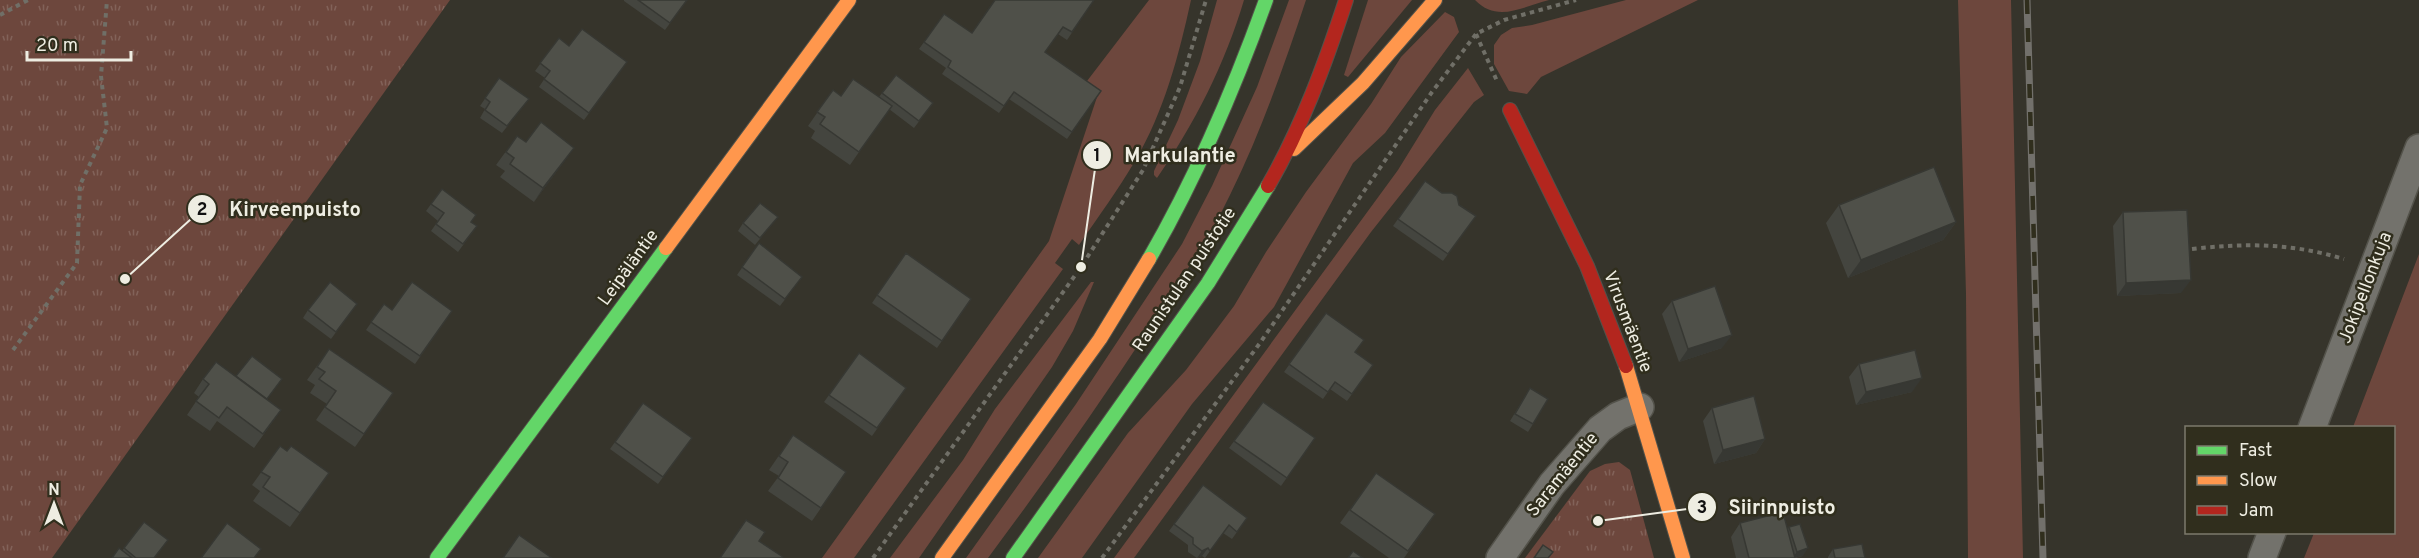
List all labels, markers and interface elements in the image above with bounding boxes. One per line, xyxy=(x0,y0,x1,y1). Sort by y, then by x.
scale bar xyxy=(27,24,130,62)
text: 20 m xyxy=(36,35,78,58)
callout: Markulantie xyxy=(1082,136,1247,174)
text: Markulantie xyxy=(1124,144,1236,170)
text: 1 xyxy=(1093,145,1101,168)
callout: Kirveenpuisto xyxy=(187,190,373,228)
text: Kirveenpuisto xyxy=(229,198,361,224)
text: 2 xyxy=(196,199,208,222)
street label: Raunistulan puistotie xyxy=(1128,203,1242,357)
street label: Leipäläntie xyxy=(594,225,664,311)
street label: Jokipellonkuja xyxy=(2334,229,2398,347)
street label: Virusmäentie xyxy=(1597,268,1657,376)
legend xyxy=(2185,426,2395,534)
street label: Saramäentie xyxy=(1522,428,1604,522)
text: Fast xyxy=(2239,440,2272,463)
text: Slow xyxy=(2239,470,2277,493)
north arrow xyxy=(24,474,84,534)
text: N xyxy=(48,481,60,501)
callout: Siirinpuisto xyxy=(1687,488,1848,526)
text: Siirinpuisto xyxy=(1728,496,1836,522)
text: 3 xyxy=(1697,497,1707,520)
text: Jam xyxy=(2239,500,2274,523)

